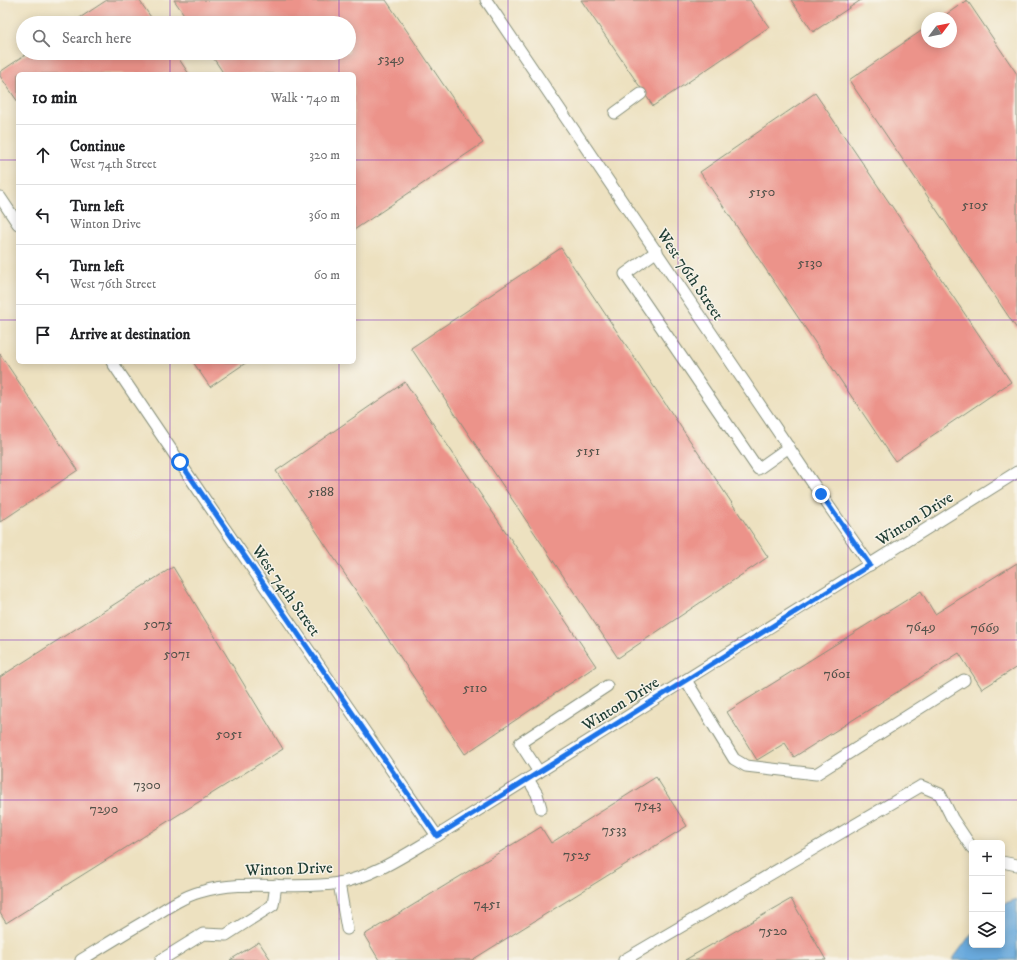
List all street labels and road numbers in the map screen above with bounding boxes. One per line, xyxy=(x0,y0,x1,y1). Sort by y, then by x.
street label: West 76th Street xyxy=(652,224,728,324)
street label: Winton Drive xyxy=(871,487,957,551)
street label: West 74th Street xyxy=(247,540,325,640)
street label: Winton Drive xyxy=(577,672,663,736)
street label: Winton Drive xyxy=(244,857,333,881)

